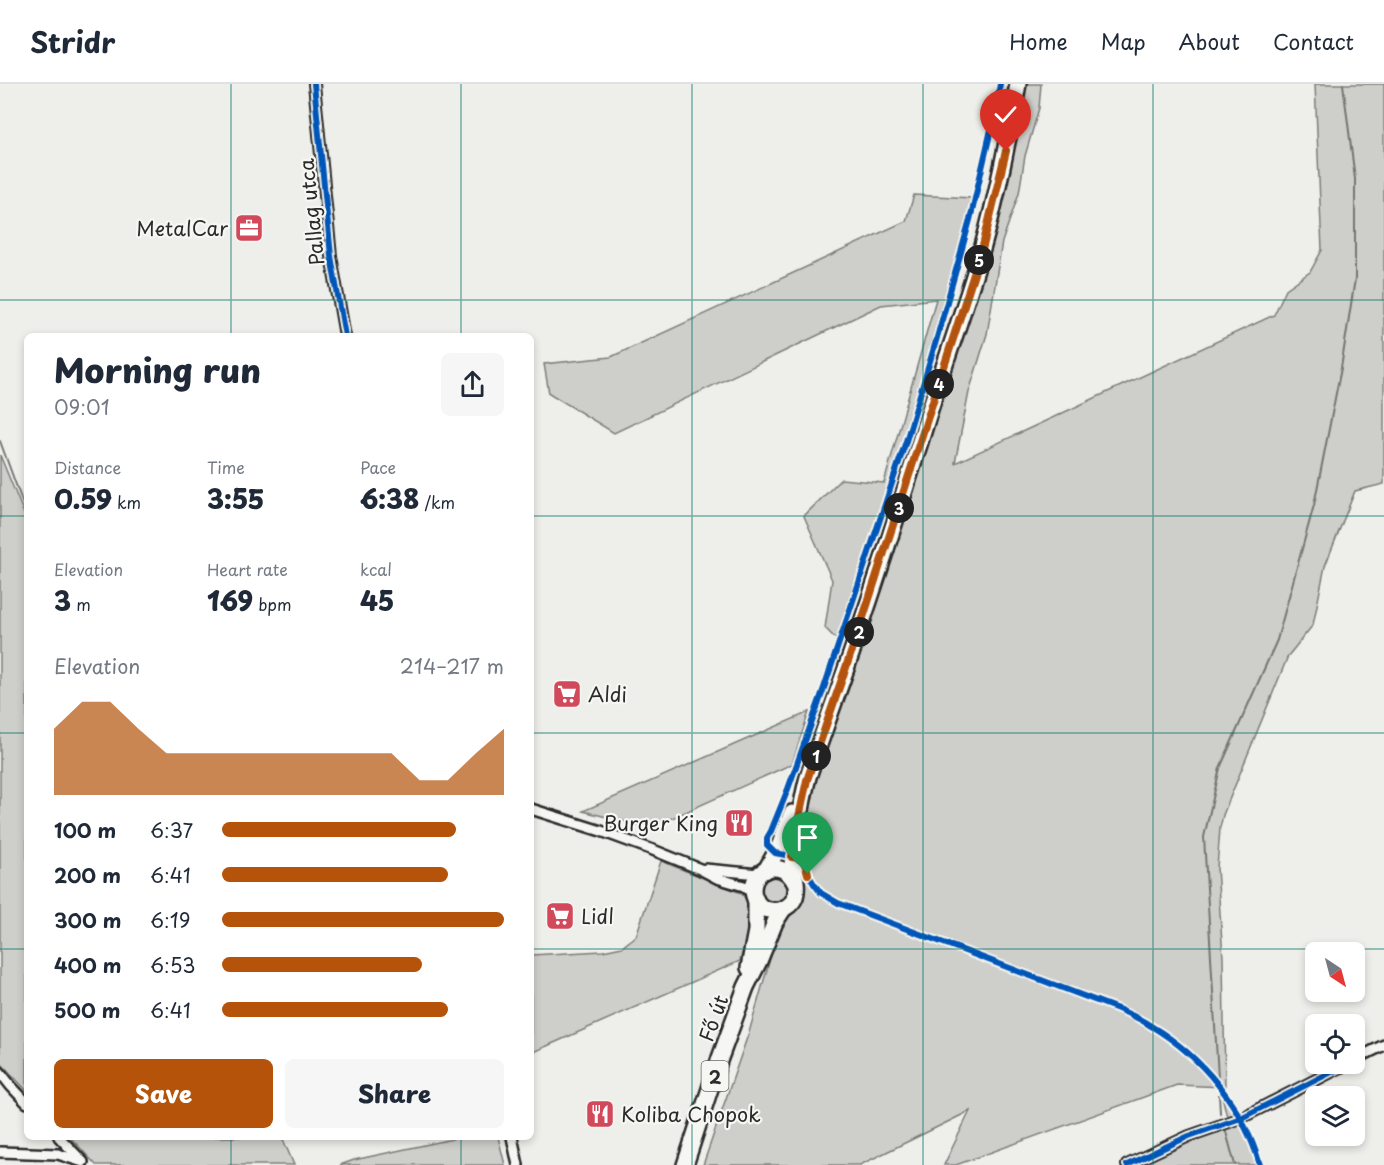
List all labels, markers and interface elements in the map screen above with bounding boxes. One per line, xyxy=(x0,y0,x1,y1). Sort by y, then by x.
text: Stridr xyxy=(30,20,115,63)
text: Home xyxy=(1009,25,1068,57)
text: Map xyxy=(1101,25,1146,57)
text: About xyxy=(1179,25,1240,57)
text: Contact xyxy=(1273,25,1354,57)
pin xyxy=(980,89,1031,151)
icon: check xyxy=(989,98,1022,131)
street label: Pallag utca xyxy=(290,157,332,267)
office icon: MetalCar xyxy=(233,212,265,244)
place label: MetalCar xyxy=(136,213,228,243)
pin: 5 xyxy=(964,245,994,275)
text: 5 xyxy=(974,248,984,272)
text: Morning run xyxy=(54,344,261,394)
button: share xyxy=(441,353,504,416)
pin: 4 xyxy=(924,369,954,399)
text: 4 xyxy=(934,372,944,396)
text: 09:01 xyxy=(54,392,110,422)
text: Distance xyxy=(54,455,121,479)
text: Time xyxy=(207,455,245,479)
text: Pace xyxy=(360,455,396,479)
text: 0.59 xyxy=(54,479,112,518)
text: 3:55 xyxy=(207,479,265,518)
text: 6:38 xyxy=(360,479,419,518)
text: km xyxy=(112,490,141,514)
text: /km xyxy=(419,490,455,514)
pin: 3 xyxy=(884,493,914,523)
text: 3 xyxy=(894,496,904,520)
text: Elevation xyxy=(54,557,123,581)
text: Heart rate xyxy=(207,557,288,581)
text: kcal xyxy=(360,557,392,581)
text: 3 xyxy=(54,581,71,620)
text: 169 xyxy=(207,581,253,620)
text: 45 xyxy=(360,581,394,620)
text: m xyxy=(71,592,91,616)
text: bpm xyxy=(253,592,292,616)
pin: 2 xyxy=(844,617,874,647)
text: 2 xyxy=(853,620,865,644)
text: Elevation xyxy=(54,651,140,681)
text: 214–217 m xyxy=(400,651,504,681)
supermarket icon: Aldi xyxy=(551,678,583,710)
place label: Aldi xyxy=(588,679,627,709)
pin: 1 xyxy=(801,741,831,771)
text: 1 xyxy=(812,744,820,768)
restaurant icon: Burger King xyxy=(723,807,755,839)
place label: Burger King xyxy=(603,808,718,838)
pin xyxy=(782,812,833,874)
text: 100 m xyxy=(54,815,116,845)
text: 6:37 xyxy=(150,815,193,845)
icon: arrive xyxy=(791,821,824,854)
text: 200 m xyxy=(54,860,121,890)
text: 6:41 xyxy=(150,860,191,890)
supermarket icon: Lidl xyxy=(544,900,576,932)
place label: Lidl xyxy=(581,901,614,931)
text: 300 m xyxy=(54,905,122,935)
text: 6:19 xyxy=(150,905,190,935)
north arrow xyxy=(1305,942,1365,1002)
map controls xyxy=(1305,942,1365,1146)
text: 400 m xyxy=(54,950,122,980)
text: 6:53 xyxy=(150,950,195,980)
street label: Fő út xyxy=(691,990,735,1046)
text: 500 m xyxy=(54,995,121,1025)
text: 6:41 xyxy=(150,995,191,1025)
button: locate xyxy=(1305,1014,1365,1074)
button: Save xyxy=(54,1059,273,1128)
button: Share xyxy=(285,1059,504,1128)
road number: 2 xyxy=(702,1061,728,1091)
button: layers xyxy=(1305,1086,1365,1146)
restaurant icon: Koliba Chopok xyxy=(584,1098,616,1130)
place label: Koliba Chopok xyxy=(621,1099,761,1129)

